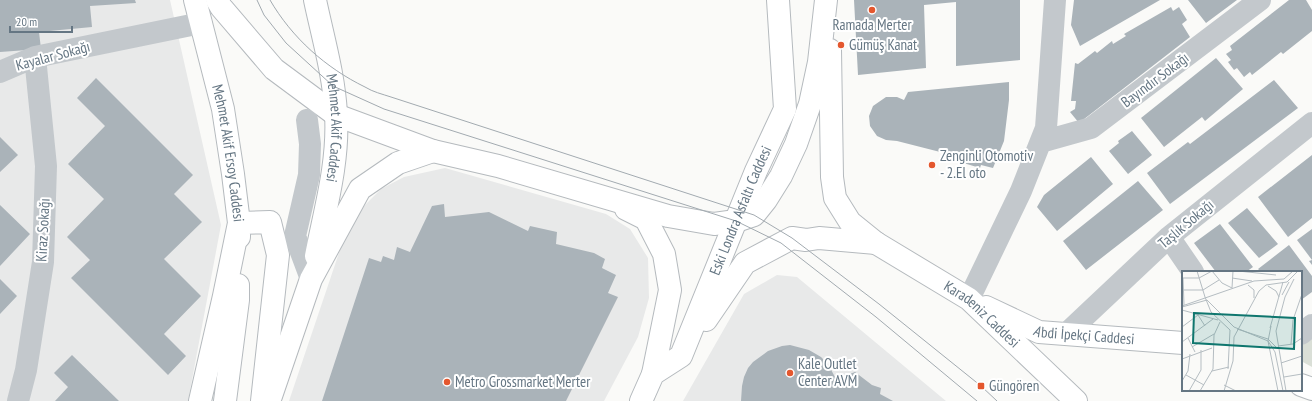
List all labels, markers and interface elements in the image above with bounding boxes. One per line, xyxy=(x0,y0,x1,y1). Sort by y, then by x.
marker: Ramada Merter xyxy=(867,5,877,15)
scale bar xyxy=(10,8,72,34)
text: 20 m xyxy=(16,14,37,29)
place label: Ramada Merter xyxy=(832,15,912,34)
place label: Gümüş Kanat xyxy=(849,35,917,54)
street label: Kayalar Sokağı xyxy=(14,37,92,75)
marker: Gümüş Kanat xyxy=(836,40,846,50)
street label: Bayındır Sokağı xyxy=(1117,48,1192,111)
street label: Mehmet Akif Caddesi xyxy=(322,72,346,184)
street label: Mehmet Akif Ersoy Caddesi xyxy=(208,82,249,223)
street label: Eski Londra Asfaltı Caddesi xyxy=(705,143,775,278)
place label: Zenginli Otomotiv - 2.El oto xyxy=(940,146,1033,182)
marker: Zenginli Otomotiv - 2.El oto xyxy=(927,160,937,170)
street label: Taşlık Sokağı xyxy=(1154,195,1217,252)
street label: Kiraz Sokağı xyxy=(31,198,54,262)
inset map xyxy=(1182,271,1302,391)
street label: Karadeniz Caddesi xyxy=(941,276,1024,351)
street label: Abdi İpekçi Caddesi xyxy=(1031,321,1135,348)
place label: Kale Outlet Center AVM xyxy=(798,354,857,390)
marker: Kale Outlet Center AVM xyxy=(785,368,795,378)
place label: Metro Grossmarket Merter xyxy=(455,372,591,391)
place label: Güngören xyxy=(989,376,1039,395)
marker: Metro Grossmarket Merter xyxy=(442,377,452,387)
marker: Güngören xyxy=(976,381,986,391)

